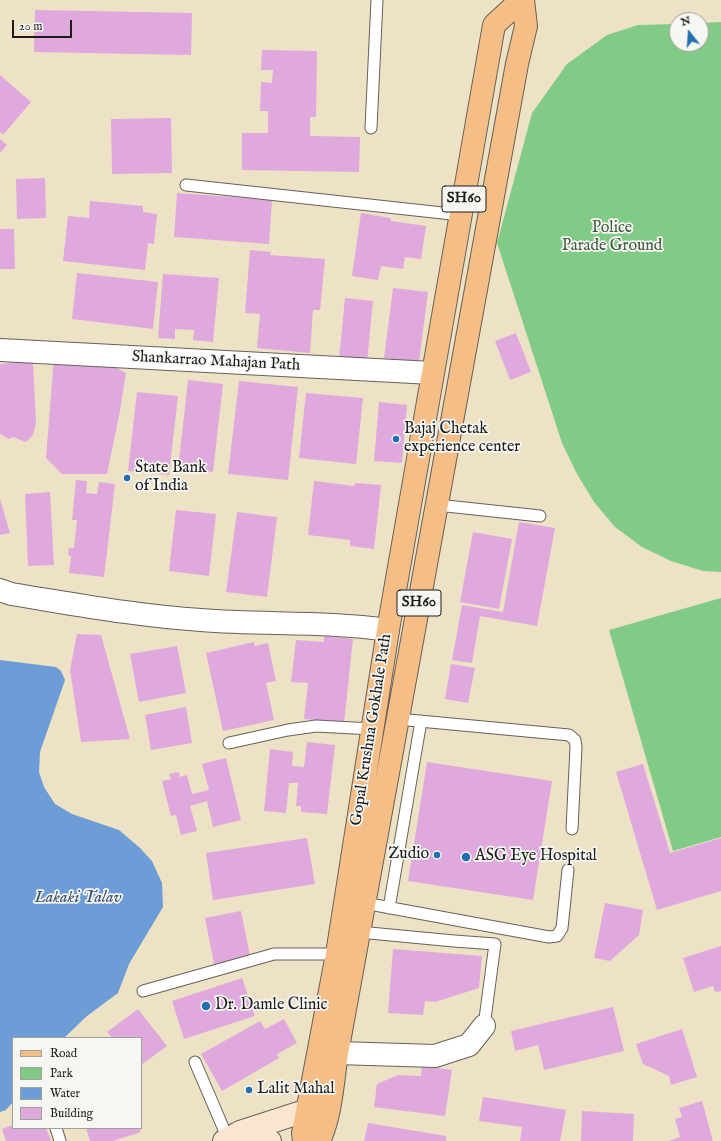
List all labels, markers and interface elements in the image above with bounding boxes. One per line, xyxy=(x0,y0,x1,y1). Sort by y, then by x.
scale bar xyxy=(14,12,74,38)
north arrow xyxy=(669,12,709,52)
text: N xyxy=(679,13,692,30)
text: 20 m xyxy=(19,19,42,34)
road number: SH60 xyxy=(442,186,486,212)
park label: Police Parade Ground xyxy=(562,219,662,257)
street label: Shankarrao Mahajan Path xyxy=(131,348,301,376)
place label: Bajaj Chetak experience center xyxy=(404,420,520,458)
marker: Bajaj Chetak experience center xyxy=(391,434,401,444)
place label: State Bank of India xyxy=(135,459,207,497)
marker: State Bank of India xyxy=(122,473,132,483)
road number: SH60 xyxy=(397,590,441,616)
street label: Gopal Krushna Gokhale Path xyxy=(347,633,397,827)
place label: Zudio xyxy=(388,845,429,865)
place label: ASG Eye Hospital xyxy=(475,847,597,867)
marker: Zudio xyxy=(432,850,442,860)
marker: ASG Eye Hospital xyxy=(460,851,472,863)
water label: Lakaki Talav xyxy=(34,889,122,909)
place label: Dr. Damle Clinic xyxy=(215,996,327,1016)
marker: Dr. Damle Clinic xyxy=(200,1000,212,1012)
legend xyxy=(12,1037,142,1129)
text: Road xyxy=(50,1046,77,1061)
text: Park xyxy=(50,1066,73,1081)
place label: Lalit Mahal xyxy=(257,1080,335,1100)
marker: Lalit Mahal xyxy=(244,1085,254,1095)
text: Water xyxy=(50,1086,80,1101)
text: Building xyxy=(50,1106,93,1121)

